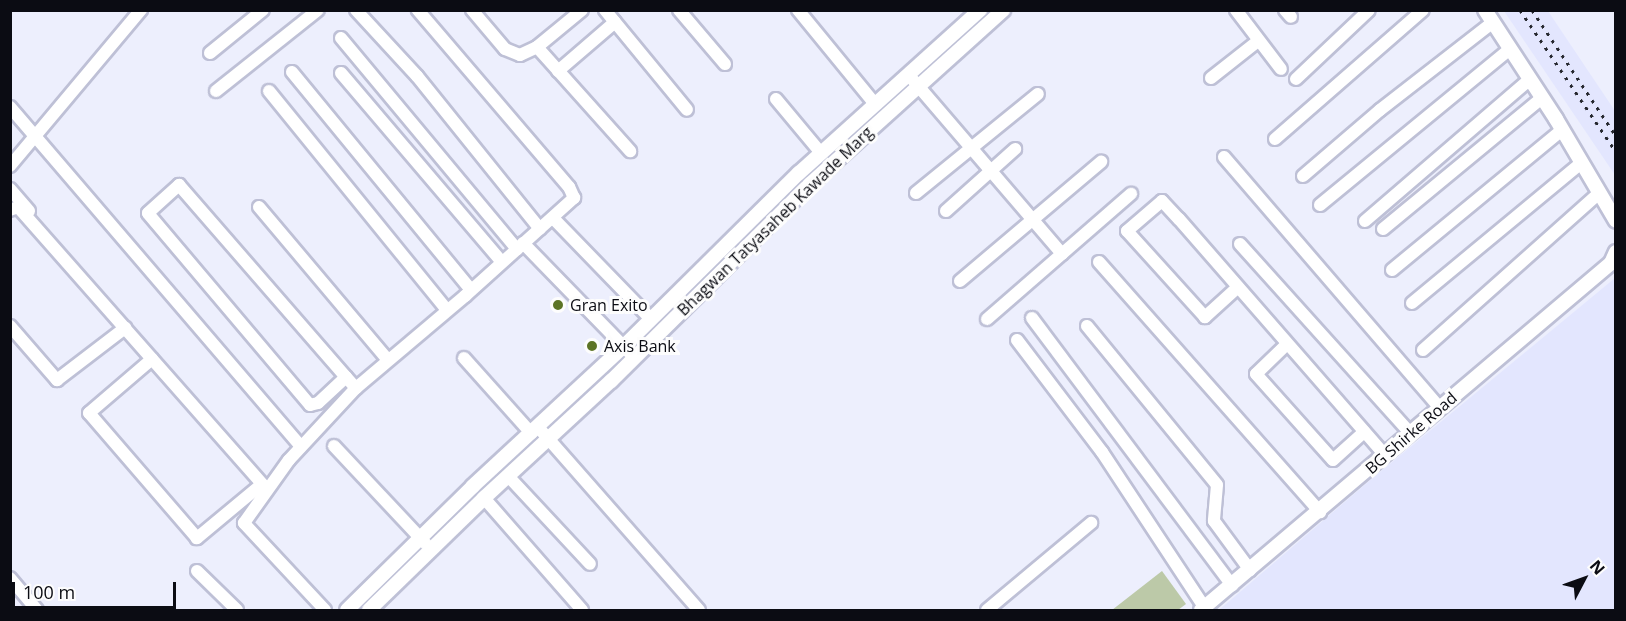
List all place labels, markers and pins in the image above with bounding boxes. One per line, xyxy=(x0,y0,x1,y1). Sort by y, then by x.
place label: Gran Exito xyxy=(570,295,648,315)
marker: Gran Exito xyxy=(551,298,565,312)
place label: Axis Bank xyxy=(604,336,676,356)
marker: Axis Bank xyxy=(585,339,599,353)

